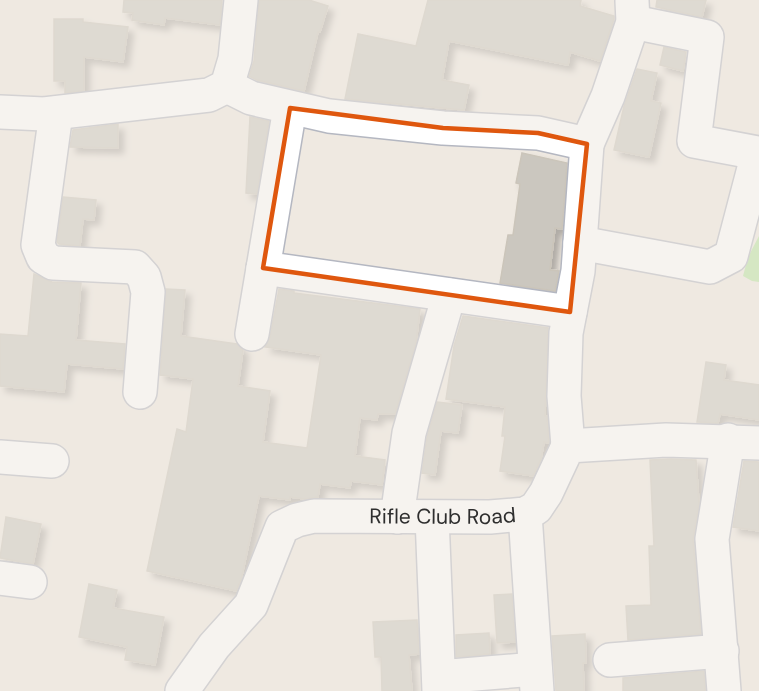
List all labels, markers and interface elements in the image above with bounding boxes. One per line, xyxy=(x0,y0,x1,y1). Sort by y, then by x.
street label: Rifle Club Road xyxy=(369,501,517,531)

